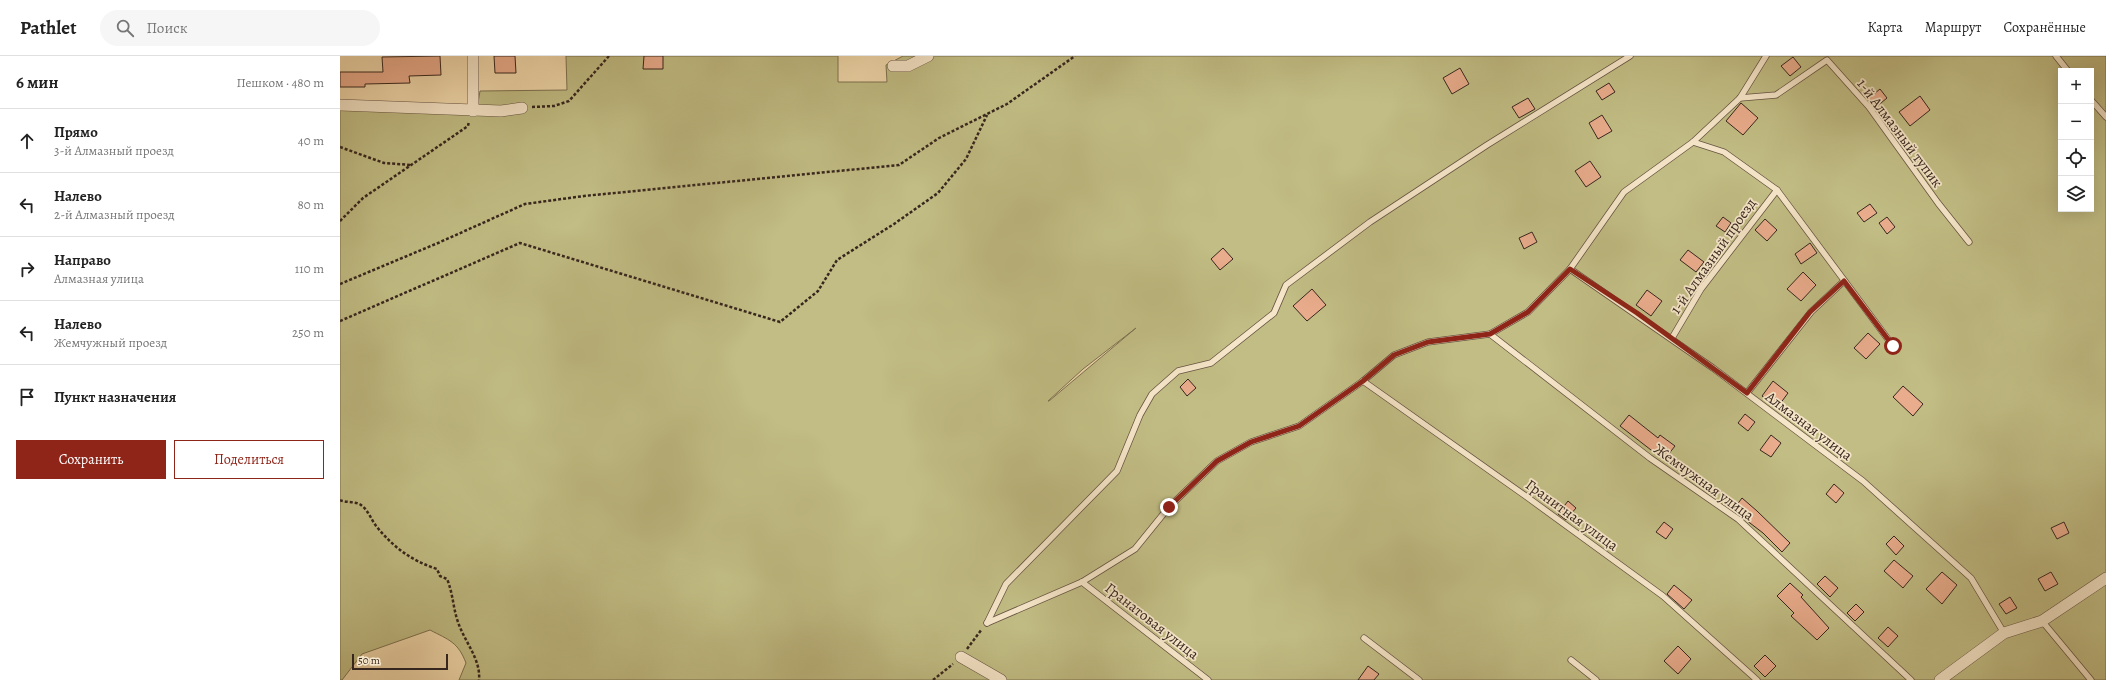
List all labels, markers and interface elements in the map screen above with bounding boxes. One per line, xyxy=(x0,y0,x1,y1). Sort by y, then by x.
search box xyxy=(100,10,380,46)
text: Pathlet xyxy=(20,15,76,41)
icon: search xyxy=(114,17,136,39)
text: Поиск xyxy=(146,18,187,38)
text: Карта xyxy=(1868,18,1903,37)
text: Маршрут xyxy=(1925,18,1981,37)
text: Сохранённые xyxy=(2003,18,2086,37)
map controls xyxy=(2058,68,2094,212)
button: + xyxy=(2058,68,2094,104)
text: 6 мин xyxy=(16,71,58,94)
text: Пешком · 480 m xyxy=(236,74,324,91)
street label: 1-й Алмазный тупик xyxy=(1853,75,1948,192)
button: − xyxy=(2058,104,2094,140)
text: Прямо xyxy=(54,122,98,142)
icon: ahead xyxy=(16,130,38,152)
text: 40 m xyxy=(298,132,324,149)
button: locate xyxy=(2058,140,2094,176)
text: 3-й Алмазный проезд xyxy=(54,142,174,159)
button: layers xyxy=(2058,176,2094,212)
text: Налево xyxy=(54,186,102,206)
icon: left xyxy=(16,194,38,216)
street label: 1-й Алмазный проезд xyxy=(1665,194,1761,318)
text: 80 m xyxy=(297,196,324,213)
text: 2-й Алмазный проезд xyxy=(54,206,175,223)
text: Направо xyxy=(54,250,111,270)
icon: right xyxy=(16,258,38,280)
text: 110 m xyxy=(295,260,324,277)
text: Алмазная улица xyxy=(54,270,144,287)
text: Налево xyxy=(54,314,102,334)
icon: left xyxy=(16,322,38,344)
text: 250 m xyxy=(292,324,324,341)
text: Жемчужный проезд xyxy=(54,334,167,351)
route start xyxy=(1884,337,1902,355)
icon: arrive xyxy=(16,386,38,408)
street label: Алмазная улица xyxy=(1761,386,1857,465)
text: Пункт назначения xyxy=(54,387,176,407)
street label: Жемчужная улица xyxy=(1650,439,1758,525)
button: Сохранить xyxy=(16,440,166,479)
button: Поделиться xyxy=(174,440,324,479)
street label: Гранитная улица xyxy=(1522,475,1622,555)
route end xyxy=(1160,498,1178,516)
street label: Гранатовая улица xyxy=(1101,578,1203,664)
scale bar xyxy=(352,652,448,671)
text: 50 m xyxy=(358,653,380,668)

